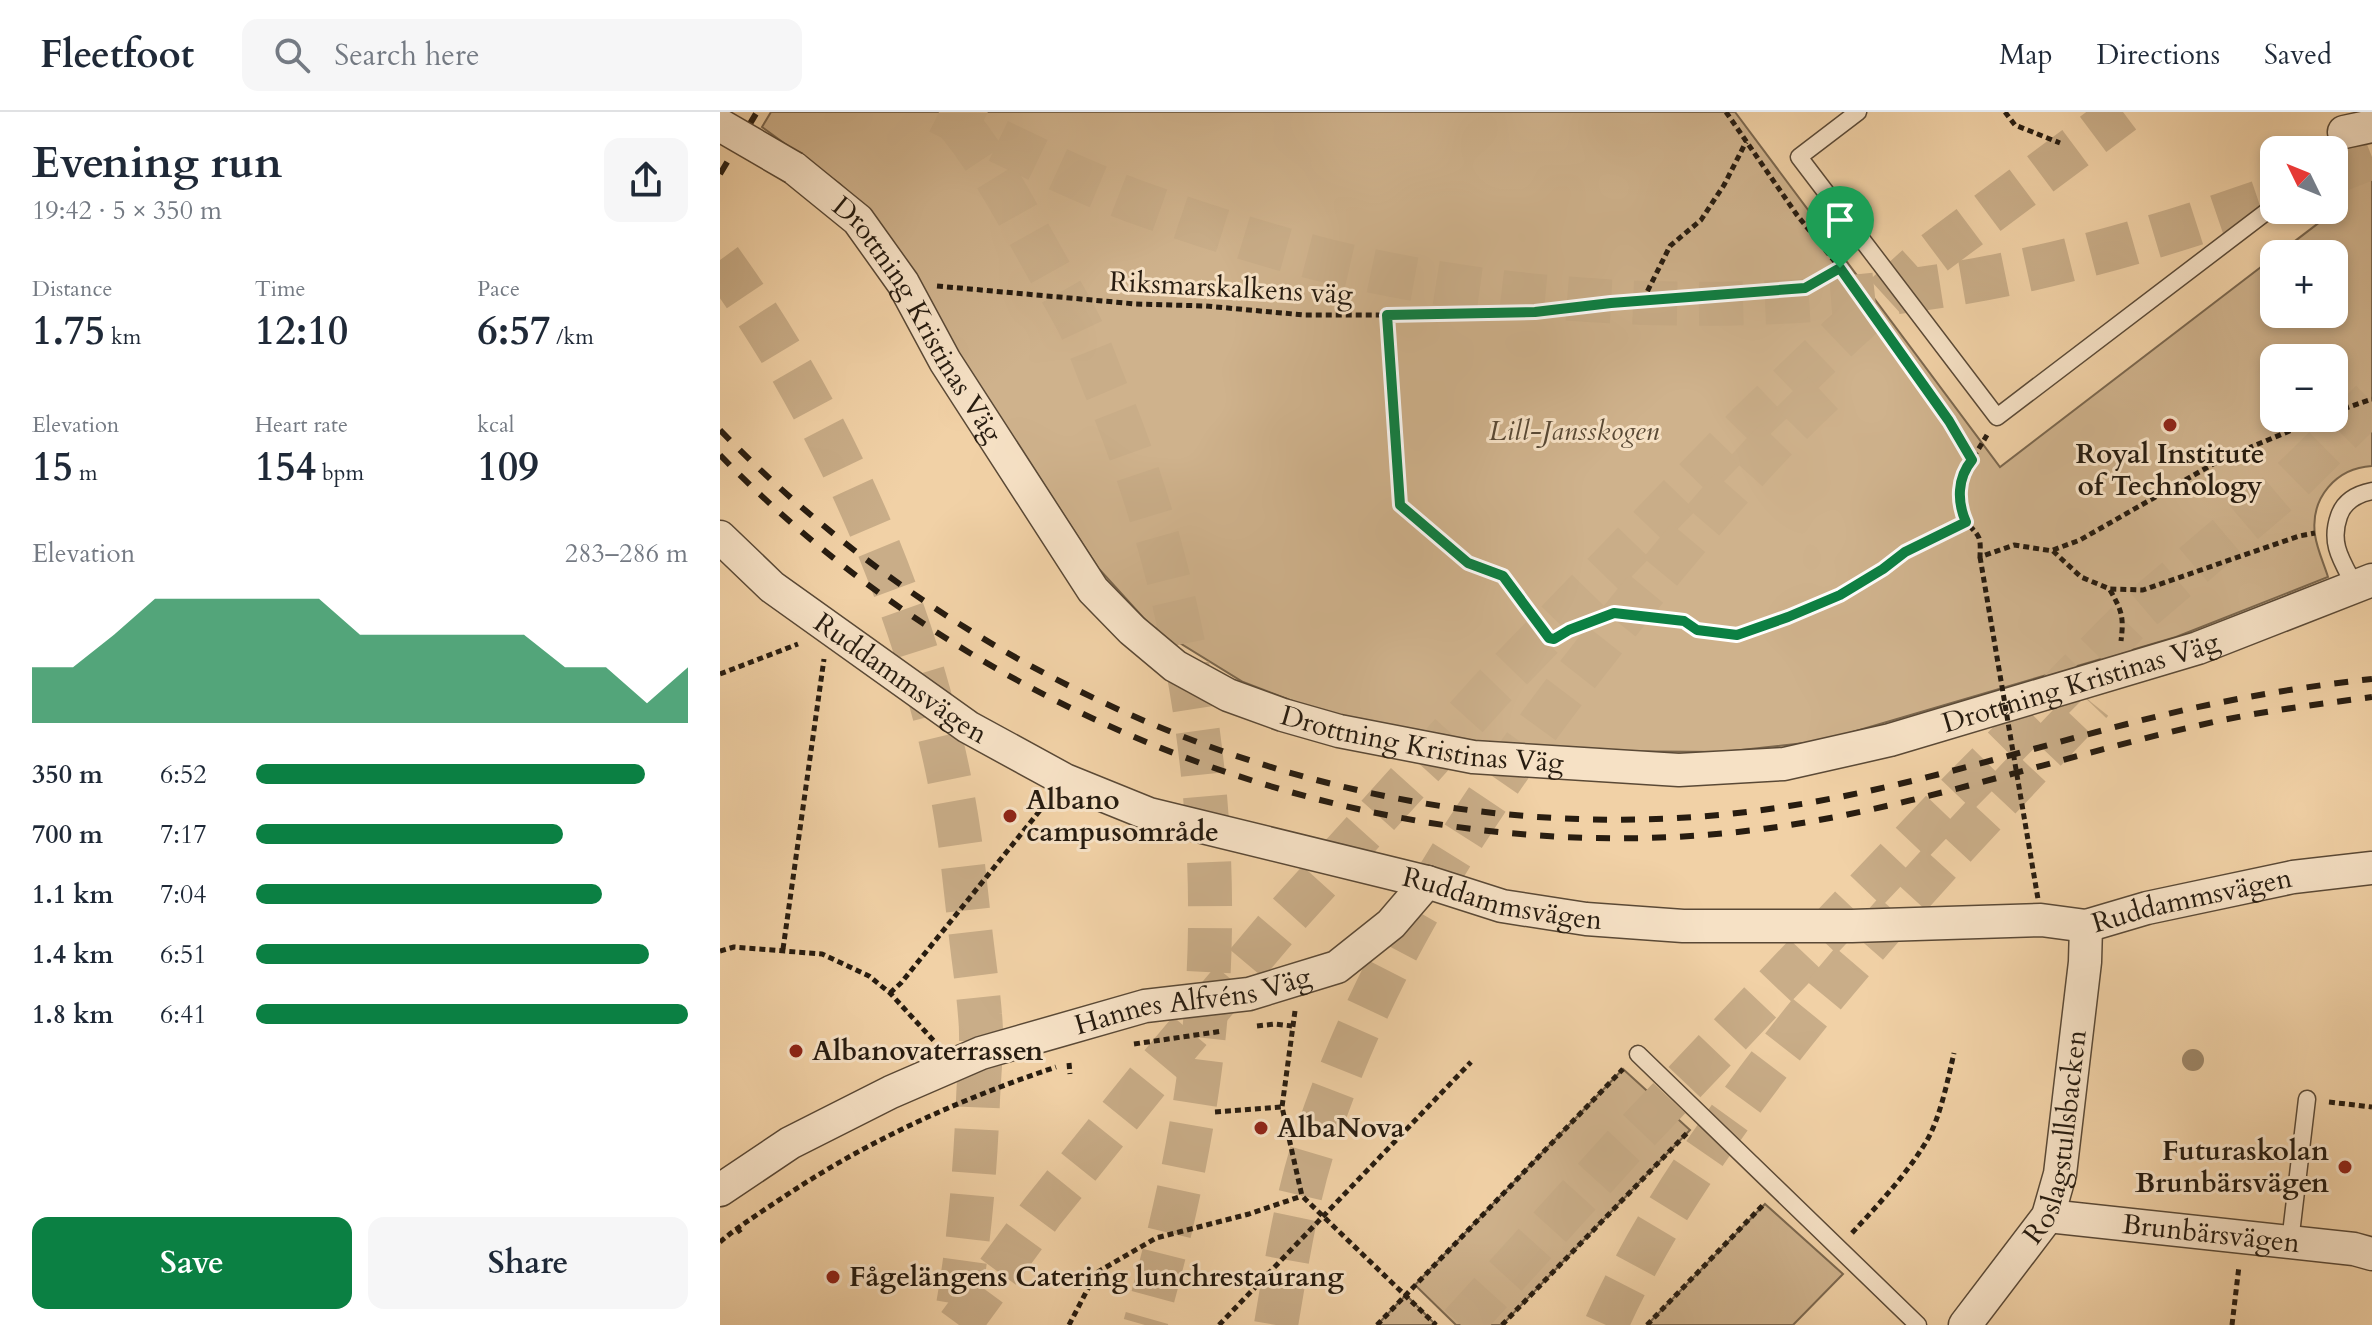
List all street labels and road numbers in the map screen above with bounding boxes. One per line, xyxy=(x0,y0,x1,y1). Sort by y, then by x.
street label: Drottning Kristinas Väg xyxy=(824,187,1012,450)
street label: Riksmarskalkens väg xyxy=(1108,263,1354,313)
street label: Ruddammsvägen xyxy=(806,604,994,753)
street label: Drottning Kristinas Väg xyxy=(1938,622,2225,742)
street label: Drottning Kristinas Väg xyxy=(1276,696,1565,782)
street label: Ruddammsvägen xyxy=(1399,858,1603,939)
street label: Ruddammsvägen xyxy=(2087,859,2296,942)
street label: Hannes Alfvéns Väg xyxy=(1070,957,1316,1044)
street label: Roslagstullsbacken xyxy=(2014,1028,2096,1252)
street label: Brunbärsvägen xyxy=(2120,1205,2302,1262)

